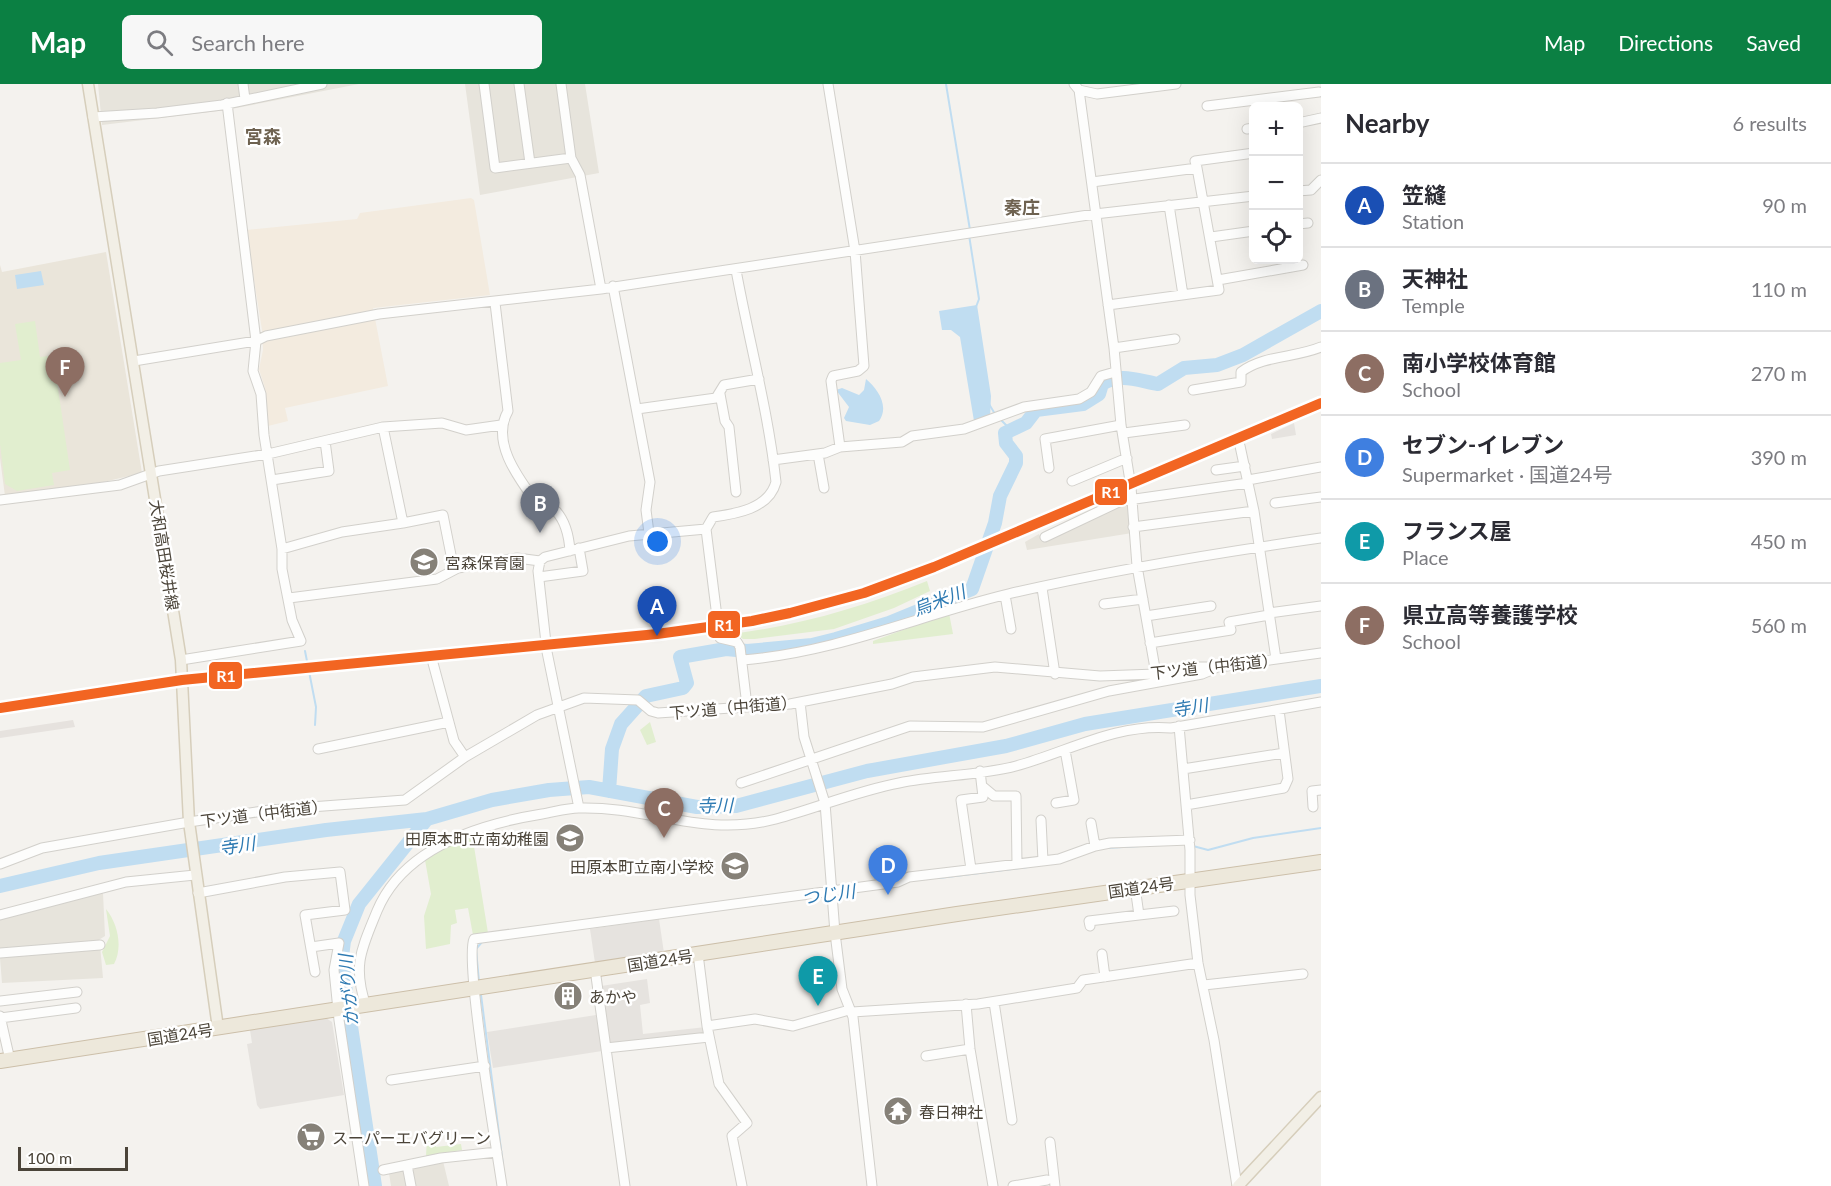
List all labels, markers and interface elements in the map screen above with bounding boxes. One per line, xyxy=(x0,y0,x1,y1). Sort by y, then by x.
search box xyxy=(122,15,542,69)
text: Map xyxy=(30,25,86,59)
icon: search xyxy=(143,26,176,59)
text: Search here xyxy=(191,29,305,56)
text: Map xyxy=(1544,30,1585,55)
text: Directions xyxy=(1618,30,1713,55)
text: Saved xyxy=(1746,30,1801,55)
map controls xyxy=(1249,102,1303,264)
button: + xyxy=(1249,102,1303,156)
text: Nearby xyxy=(1345,107,1430,139)
text: 6 results xyxy=(1732,111,1807,135)
district label: 宮森 xyxy=(245,125,281,147)
button: − xyxy=(1249,156,1303,210)
text: 笠縫 xyxy=(1402,181,1446,208)
text: A xyxy=(1358,193,1371,217)
text: 90 m xyxy=(1762,193,1807,217)
district label: 秦庄 xyxy=(1004,196,1040,218)
text: Station xyxy=(1402,209,1464,233)
button: locate xyxy=(1249,210,1303,264)
text: 天神社 xyxy=(1402,265,1468,292)
text: B xyxy=(1358,277,1371,301)
text: 110 m xyxy=(1751,277,1807,301)
text: Temple xyxy=(1402,293,1465,317)
pin: F xyxy=(46,348,84,397)
text: 南小学校体育館 xyxy=(1402,349,1556,376)
text: C xyxy=(1358,361,1371,385)
text: 270 m xyxy=(1751,361,1807,385)
text: School xyxy=(1402,377,1461,401)
text: セブン-イレブン xyxy=(1402,431,1564,458)
text: D xyxy=(1357,445,1372,469)
text: 390 m xyxy=(1751,445,1807,469)
text: Supermarket · 国道24号 xyxy=(1402,462,1612,486)
line badge: R1 xyxy=(1094,478,1128,506)
text: R1 xyxy=(1101,482,1121,501)
pin: B xyxy=(520,484,560,533)
street label: 大和高田桜井線 xyxy=(147,498,183,612)
text: フランス屋 xyxy=(1402,517,1512,544)
your location xyxy=(643,527,672,556)
text: E xyxy=(1359,529,1370,553)
text: 450 m xyxy=(1751,529,1807,553)
text: Place xyxy=(1402,545,1449,569)
school or university icon: 宮森保育園 xyxy=(408,546,440,578)
place label: 宮森保育園 xyxy=(445,553,525,572)
water label: 烏米川 xyxy=(910,579,970,620)
pin: A xyxy=(638,586,676,636)
text: 県立高等養護学校 xyxy=(1402,601,1578,628)
line badge: R1 xyxy=(707,610,741,639)
text: F xyxy=(1359,613,1370,637)
text: 560 m xyxy=(1751,613,1807,637)
text: R1 xyxy=(714,615,734,634)
text: School xyxy=(1402,629,1461,653)
street label: 下ツ道（中街道） xyxy=(1149,650,1279,682)
line badge: R1 xyxy=(208,661,243,690)
text: R1 xyxy=(216,666,236,685)
street label: 下ツ道（中街道） xyxy=(668,692,798,722)
water label: 寺川 xyxy=(1171,693,1211,721)
pin: C xyxy=(644,788,684,838)
water label: 寺川 xyxy=(697,794,735,816)
street label: 下ツ道（中街道） xyxy=(199,796,329,830)
school or university icon: 田原本町立南幼稚園 xyxy=(554,822,586,854)
place label: 田原本町立南幼稚園 xyxy=(405,829,549,848)
water label: 寺川 xyxy=(218,831,258,858)
pin: D xyxy=(868,846,908,895)
school or university icon: 田原本町立南小学校 xyxy=(719,850,751,882)
place label: 田原本町立南小学校 xyxy=(570,857,714,876)
street label: 国道24号 xyxy=(1107,873,1175,901)
water label: つじ川 xyxy=(800,879,858,909)
street label: 国道24号 xyxy=(626,945,694,975)
water label: かがり川 xyxy=(334,951,362,1027)
pin: E xyxy=(798,956,838,1006)
building icon: あかや xyxy=(552,980,584,1012)
place label: あかや xyxy=(589,987,637,1006)
street label: 国道24号 xyxy=(146,1019,214,1049)
temple icon: 春日神社 xyxy=(882,1095,914,1127)
place label: 春日神社 xyxy=(919,1102,983,1121)
supermarket icon: スーパーエバグリーン xyxy=(295,1121,327,1153)
place label: スーパーエバグリーン xyxy=(332,1128,491,1147)
scale bar xyxy=(18,1144,128,1172)
text: 100 m xyxy=(27,1148,72,1167)

